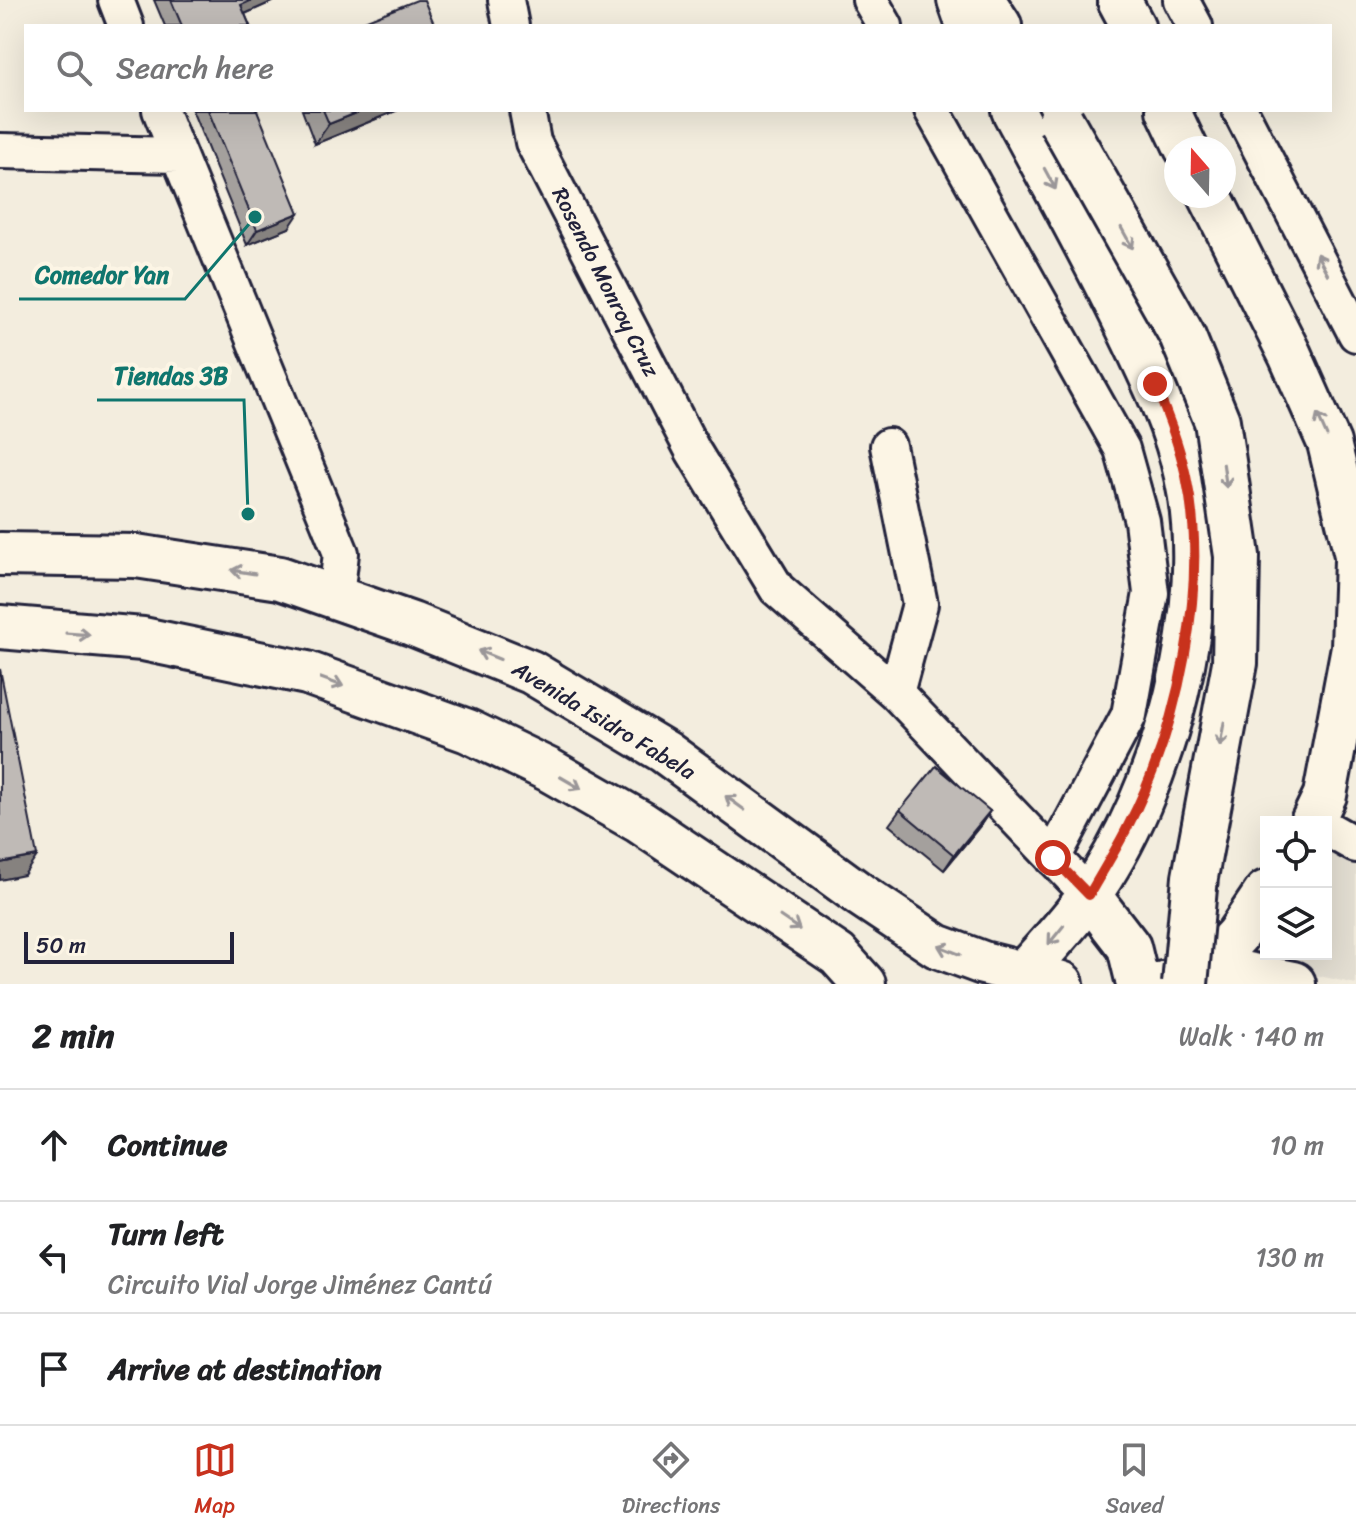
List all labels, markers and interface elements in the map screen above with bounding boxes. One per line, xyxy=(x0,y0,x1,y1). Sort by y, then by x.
search box xyxy=(24,24,1332,112)
text: Search here xyxy=(116,41,274,95)
icon: search xyxy=(52,46,96,90)
north arrow xyxy=(1164,136,1236,208)
one-way arrow xyxy=(1042,166,1058,190)
street label: Rosendo Monroy Cruz xyxy=(541,180,671,385)
one-way arrow xyxy=(1120,225,1136,249)
callout: Comedor Yan xyxy=(19,251,185,299)
one-way arrow xyxy=(1313,253,1329,277)
text: Comedor Yan xyxy=(34,254,169,296)
callout: Tiendas 3B xyxy=(97,352,244,400)
text: Tiendas 3B xyxy=(114,355,228,397)
route end xyxy=(1137,366,1173,402)
one-way arrow xyxy=(1313,414,1328,438)
one-way arrow xyxy=(1218,463,1233,488)
one-way arrow xyxy=(231,564,256,579)
one-way arrow xyxy=(64,627,91,642)
one-way arrow xyxy=(477,647,502,661)
street label: Avenida Isidro Fabela xyxy=(504,649,704,791)
one-way arrow xyxy=(320,676,344,690)
one-way arrow xyxy=(1213,721,1228,746)
one-way arrow xyxy=(559,776,583,791)
one-way arrow xyxy=(725,795,746,812)
map controls xyxy=(1260,816,1332,960)
button: locate xyxy=(1260,816,1332,888)
route start xyxy=(1035,840,1071,876)
button: layers xyxy=(1260,888,1332,960)
one-way arrow xyxy=(779,915,801,931)
one-way arrow xyxy=(1047,925,1065,945)
text: 50 m xyxy=(36,926,86,965)
scale bar xyxy=(24,928,234,964)
one-way arrow xyxy=(937,942,962,956)
text: 2 min xyxy=(32,1006,114,1066)
text: Walk · 140 m xyxy=(1179,1013,1324,1059)
text: Continue xyxy=(108,1118,227,1172)
text: 10 m xyxy=(1270,1122,1324,1168)
icon: ahead xyxy=(32,1123,76,1167)
text: Turn left xyxy=(108,1207,224,1261)
text: 130 m xyxy=(1255,1234,1324,1280)
icon: left xyxy=(32,1235,76,1279)
text: Circuito Vial Jorge Jiménez Cantú xyxy=(108,1261,492,1307)
text: Arrive at destination xyxy=(108,1342,382,1396)
icon: arrive xyxy=(32,1347,76,1391)
tab: Map xyxy=(193,1438,237,1525)
tab: Directions xyxy=(622,1438,720,1525)
tab: Saved xyxy=(1105,1438,1163,1525)

